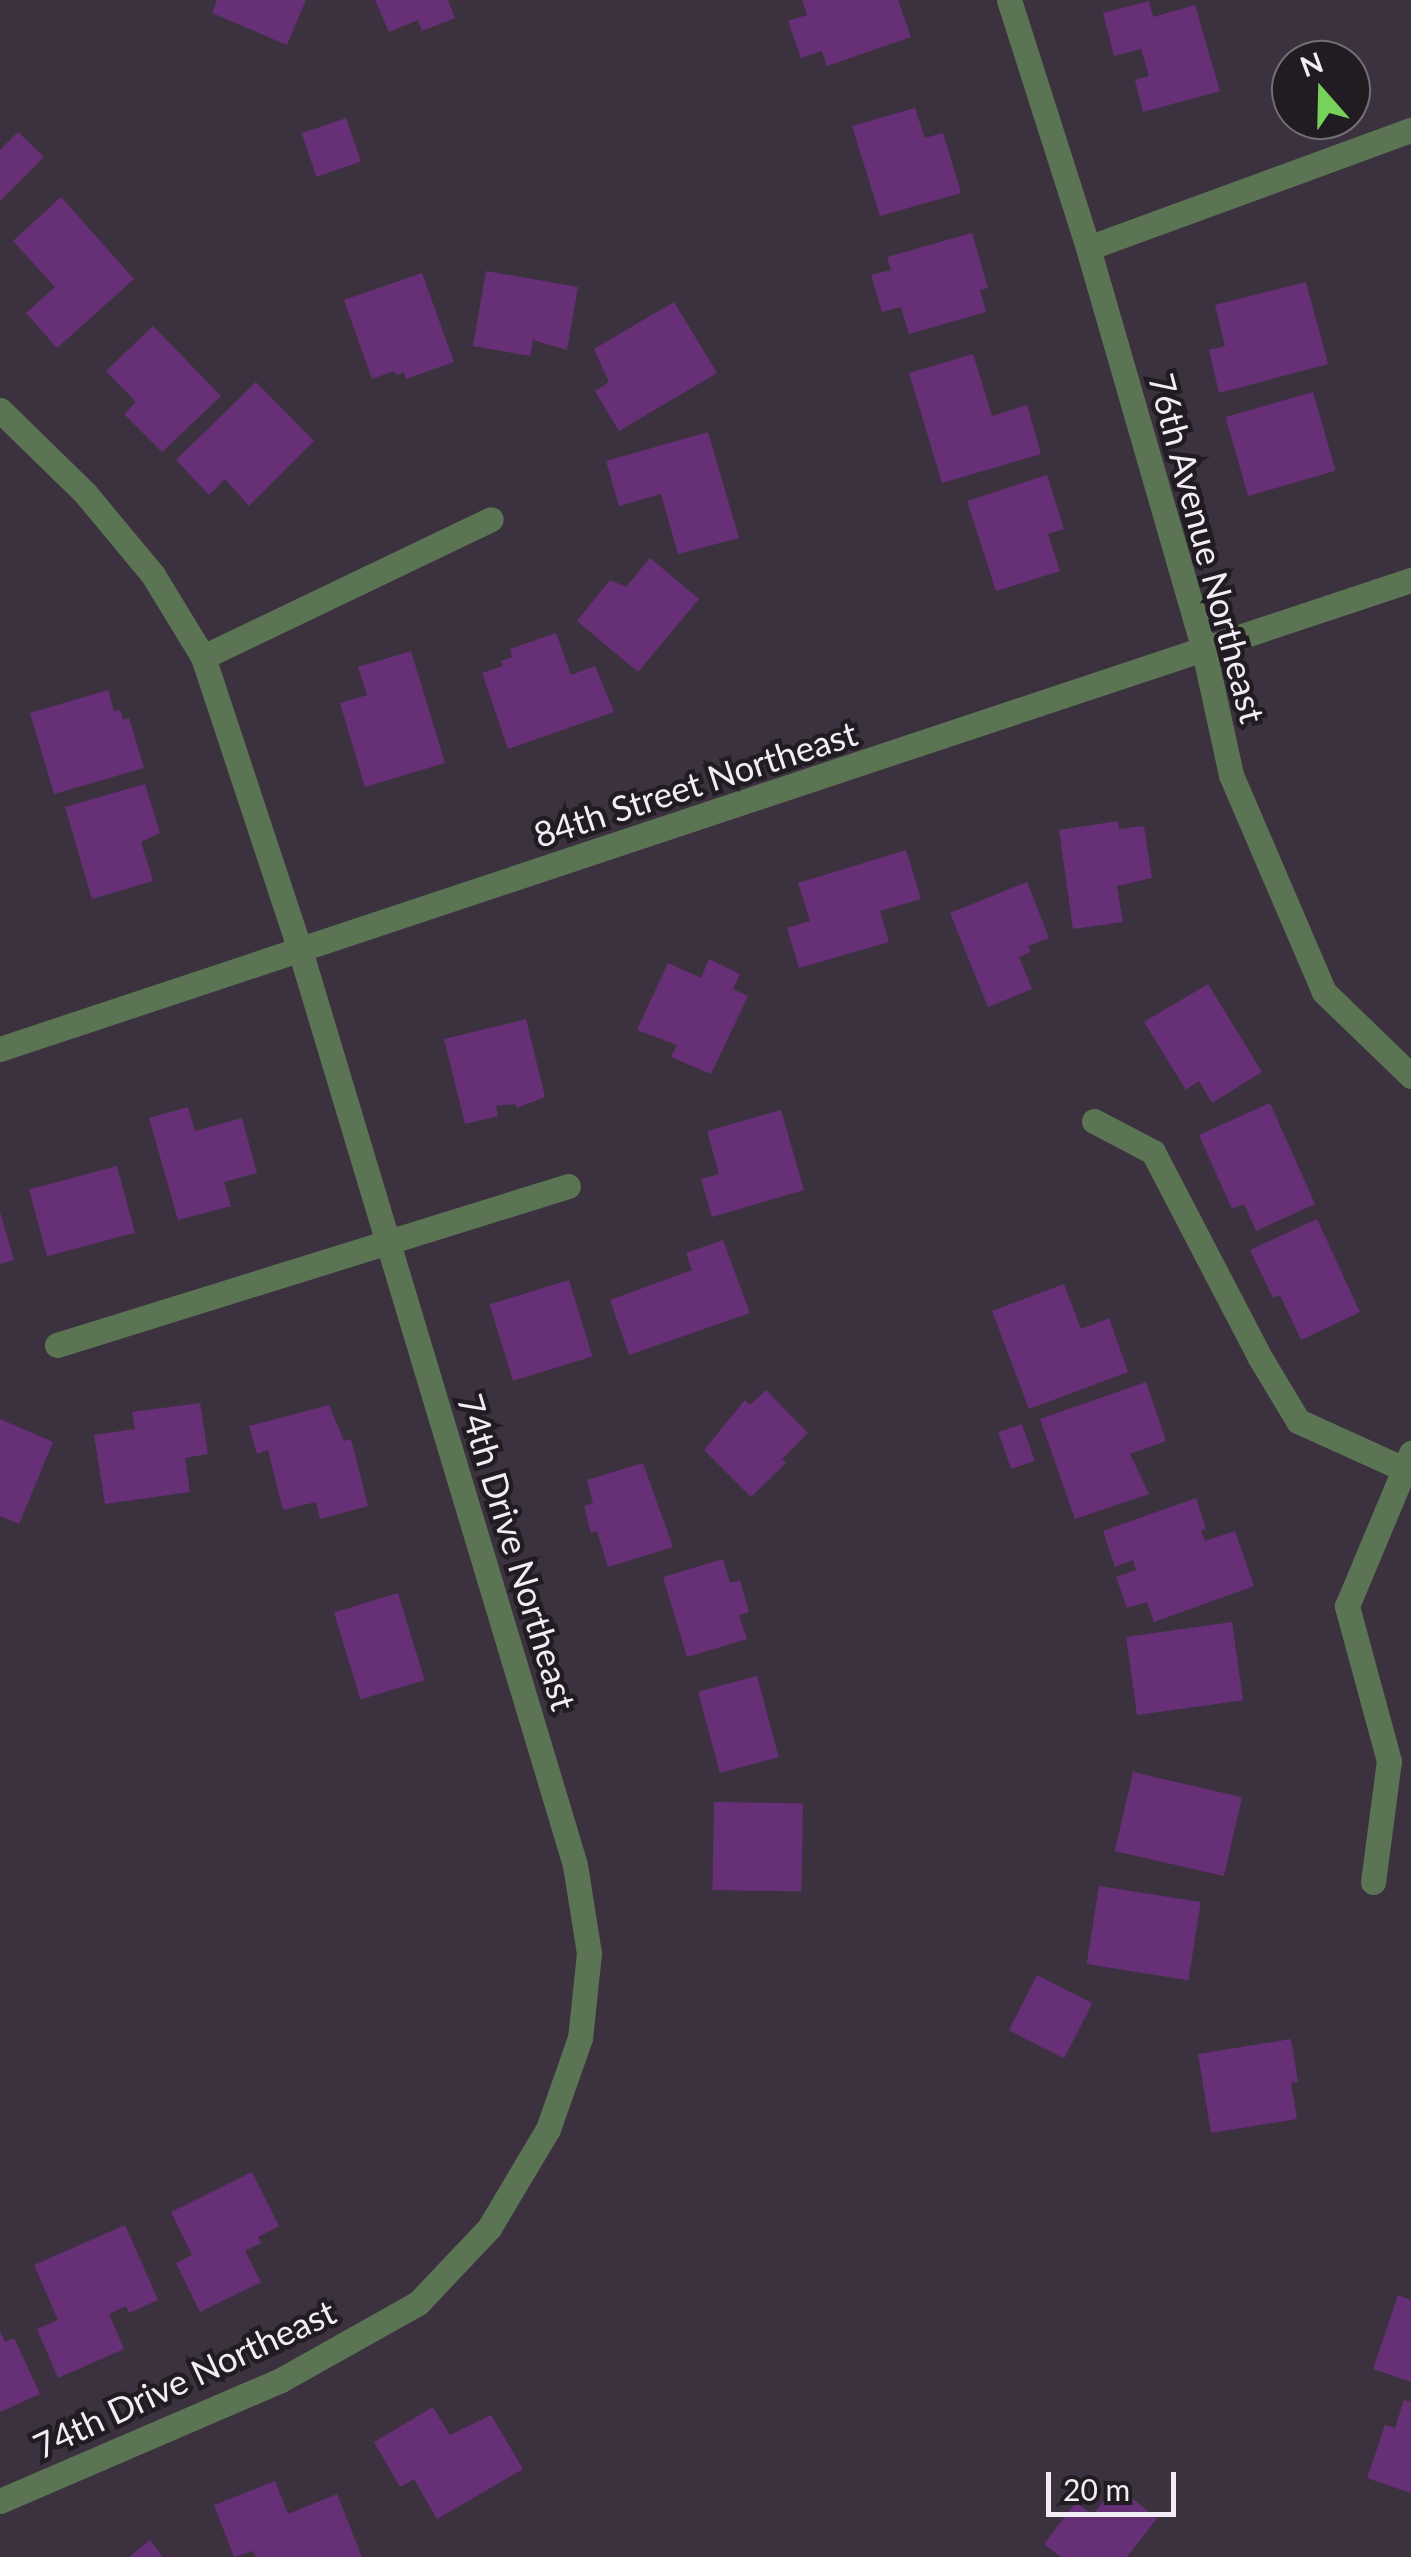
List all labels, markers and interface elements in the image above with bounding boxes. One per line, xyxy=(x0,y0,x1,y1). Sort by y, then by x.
north arrow xyxy=(1271,40,1371,140)
text: N xyxy=(1295,44,1327,83)
street label: 76th Avenue Northeast xyxy=(1141,368,1275,728)
street label: 84th Street Northeast xyxy=(528,711,862,855)
street label: 74th Drive Northeast xyxy=(450,1389,586,1715)
street label: 74th Drive Northeast xyxy=(26,2290,342,2466)
scale bar xyxy=(1051,2452,1181,2514)
text: 20 m xyxy=(1063,2471,1130,2507)

